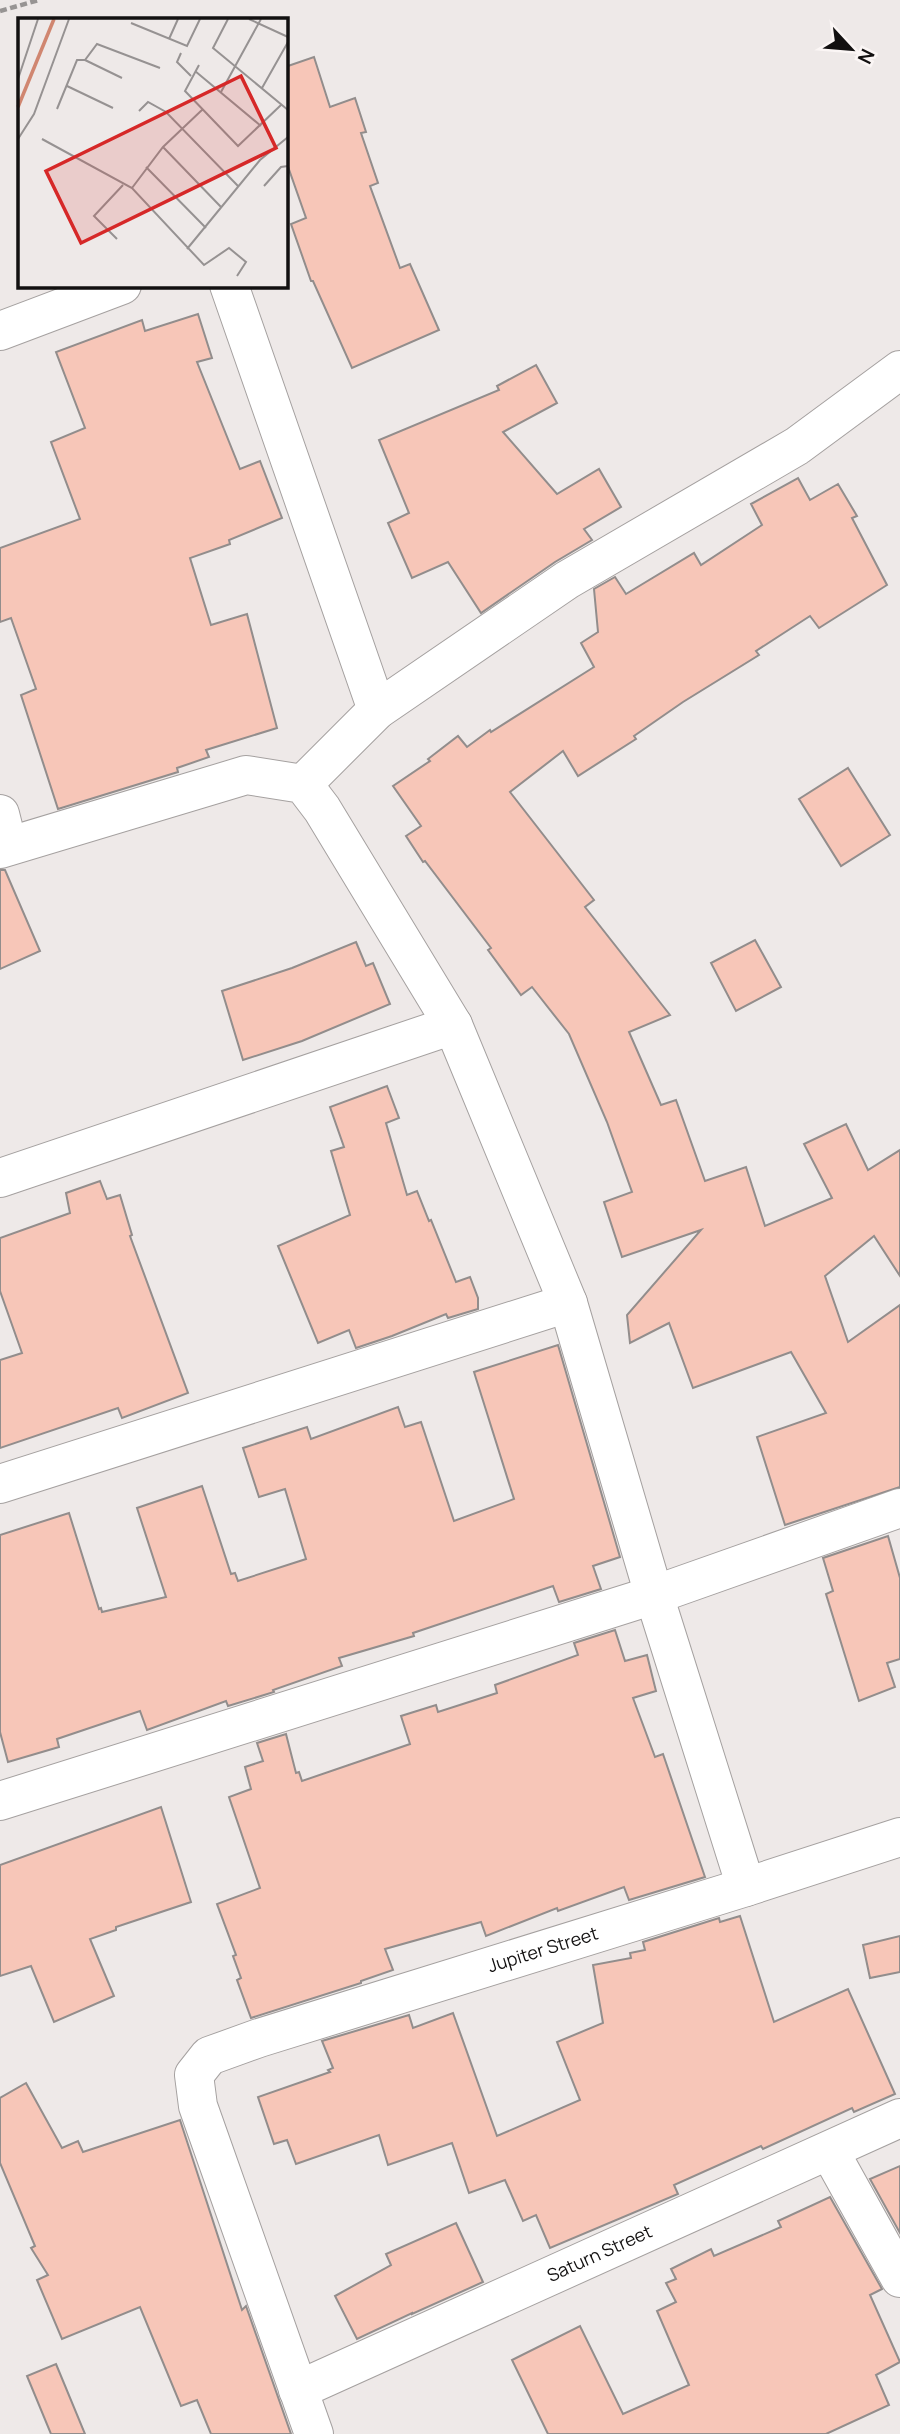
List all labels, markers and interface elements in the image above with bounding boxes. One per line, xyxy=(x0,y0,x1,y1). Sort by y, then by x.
north arrow xyxy=(816,14,886,84)
inset map xyxy=(18,18,287,287)
text: N xyxy=(852,45,881,68)
street label: Jupiter Street xyxy=(485,1921,601,1977)
street label: Saturn Street xyxy=(543,2219,656,2287)

